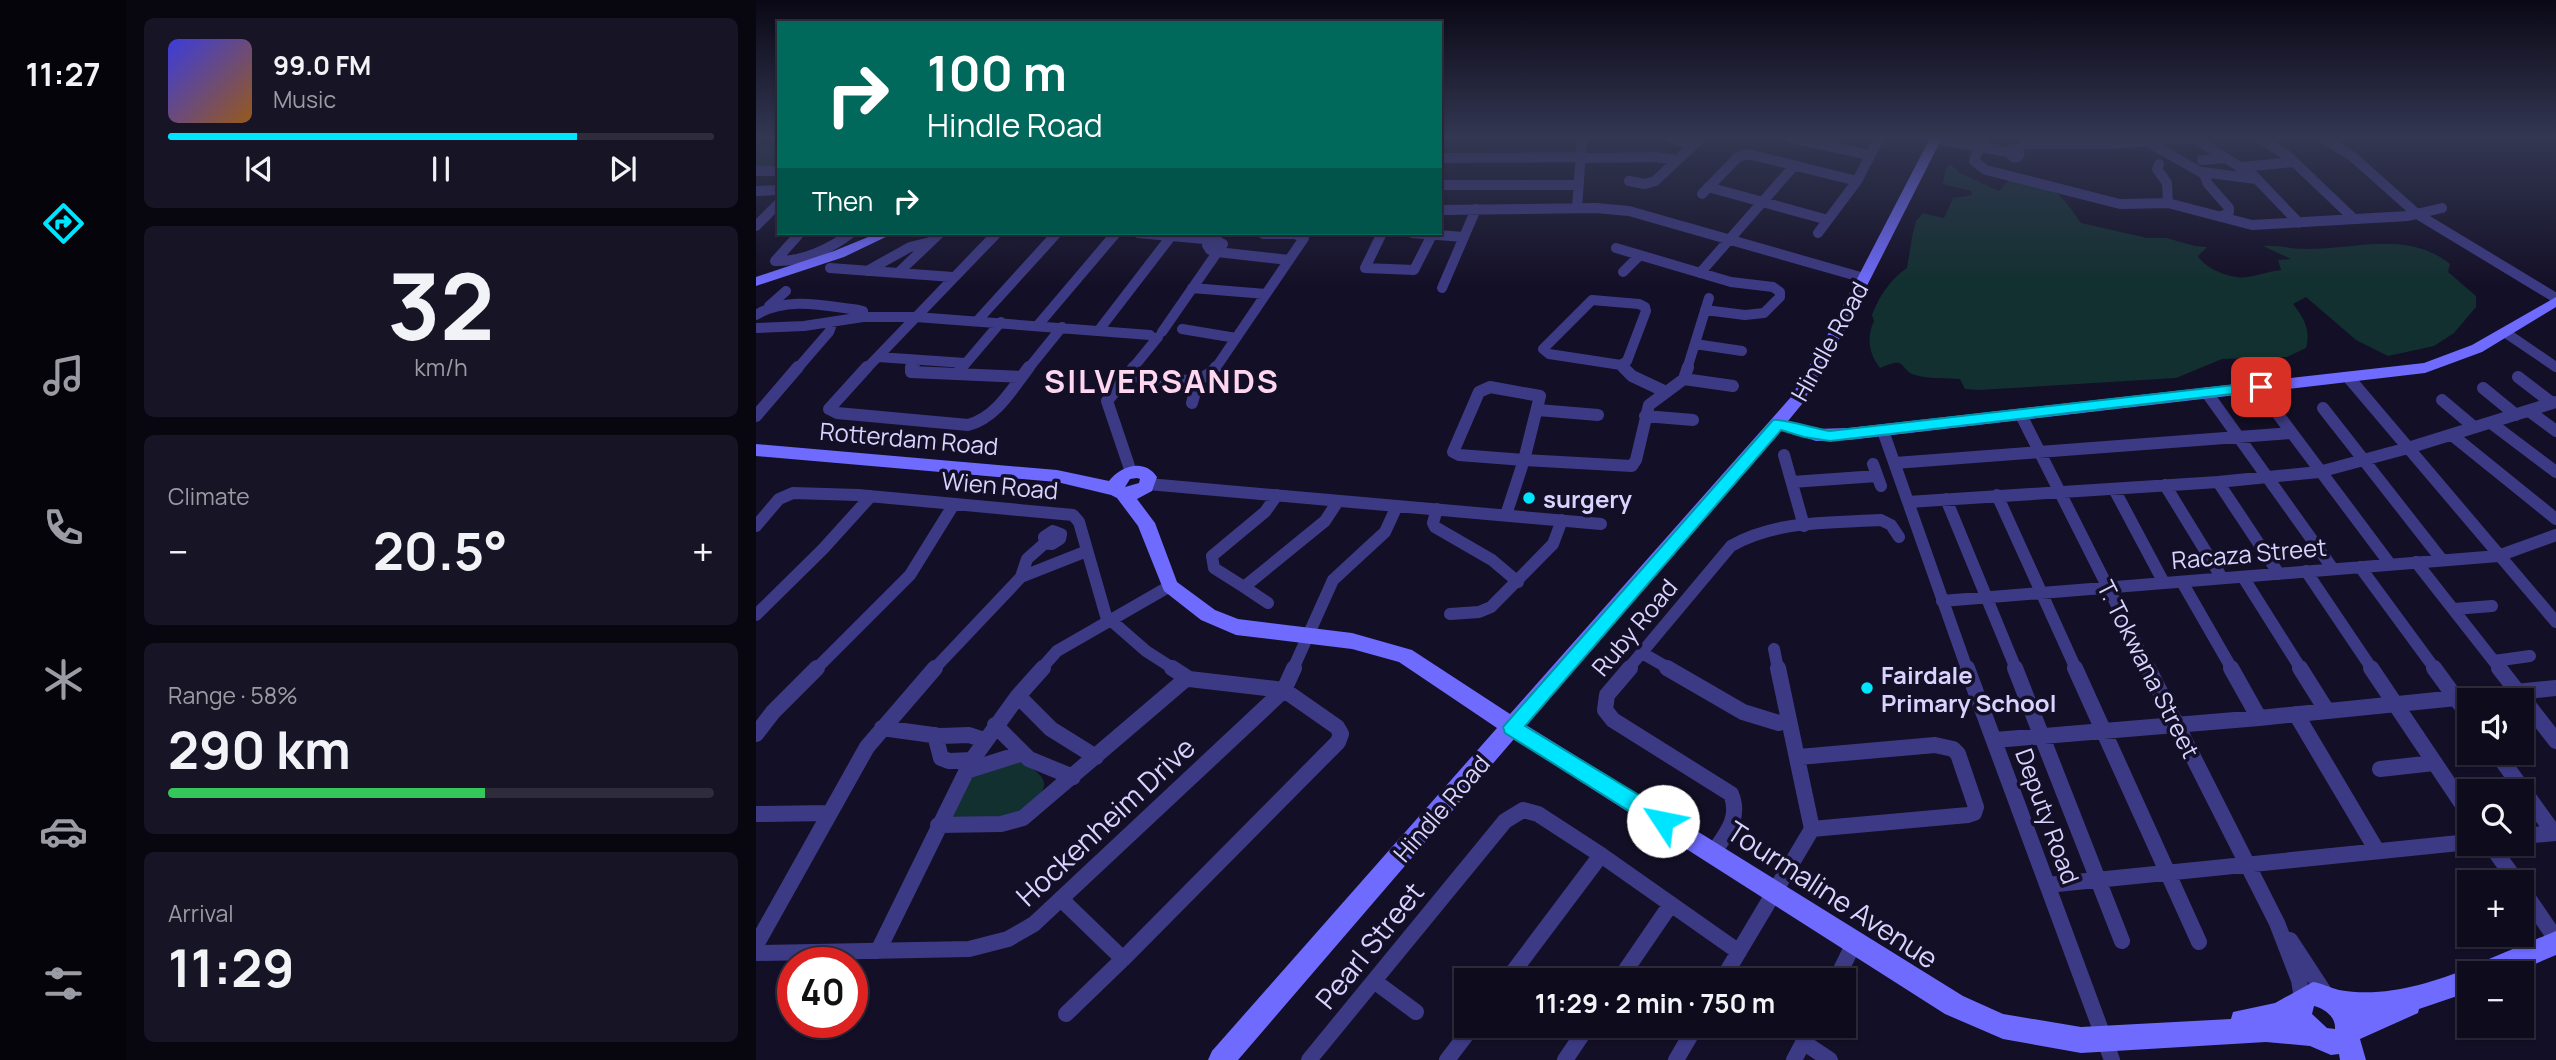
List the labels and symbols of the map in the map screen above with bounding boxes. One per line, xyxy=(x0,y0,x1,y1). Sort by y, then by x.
street label: Hindle Road xyxy=(1783,275,1875,407)
pin xyxy=(2231,357,2291,417)
district label: SILVERSANDS xyxy=(1044,359,1280,403)
street label: Rotterdam Road xyxy=(818,414,1000,462)
street label: Wien Road xyxy=(940,463,1060,507)
place label: surgery xyxy=(1543,482,1633,515)
marker: surgery xyxy=(1521,490,1537,506)
street label: Racaza Street xyxy=(2170,530,2328,576)
street label: Ruby Road xyxy=(1584,571,1684,683)
street label: T. Tokwana Street xyxy=(2090,575,2208,763)
place label: Fairdale Primary School xyxy=(1881,658,2056,719)
marker: Fairdale Primary School xyxy=(1859,680,1875,696)
street label: Hockenheim Drive xyxy=(1007,728,1203,914)
street label: Deputy Road xyxy=(2008,744,2088,888)
street label: Hindle Road xyxy=(1385,747,1497,869)
position arrow xyxy=(1626,784,1700,858)
street label: Tourmaline Avenue xyxy=(1720,811,1946,977)
street label: Pearl Street xyxy=(1306,874,1432,1016)
speed limit sign: 40 xyxy=(777,947,868,1038)

